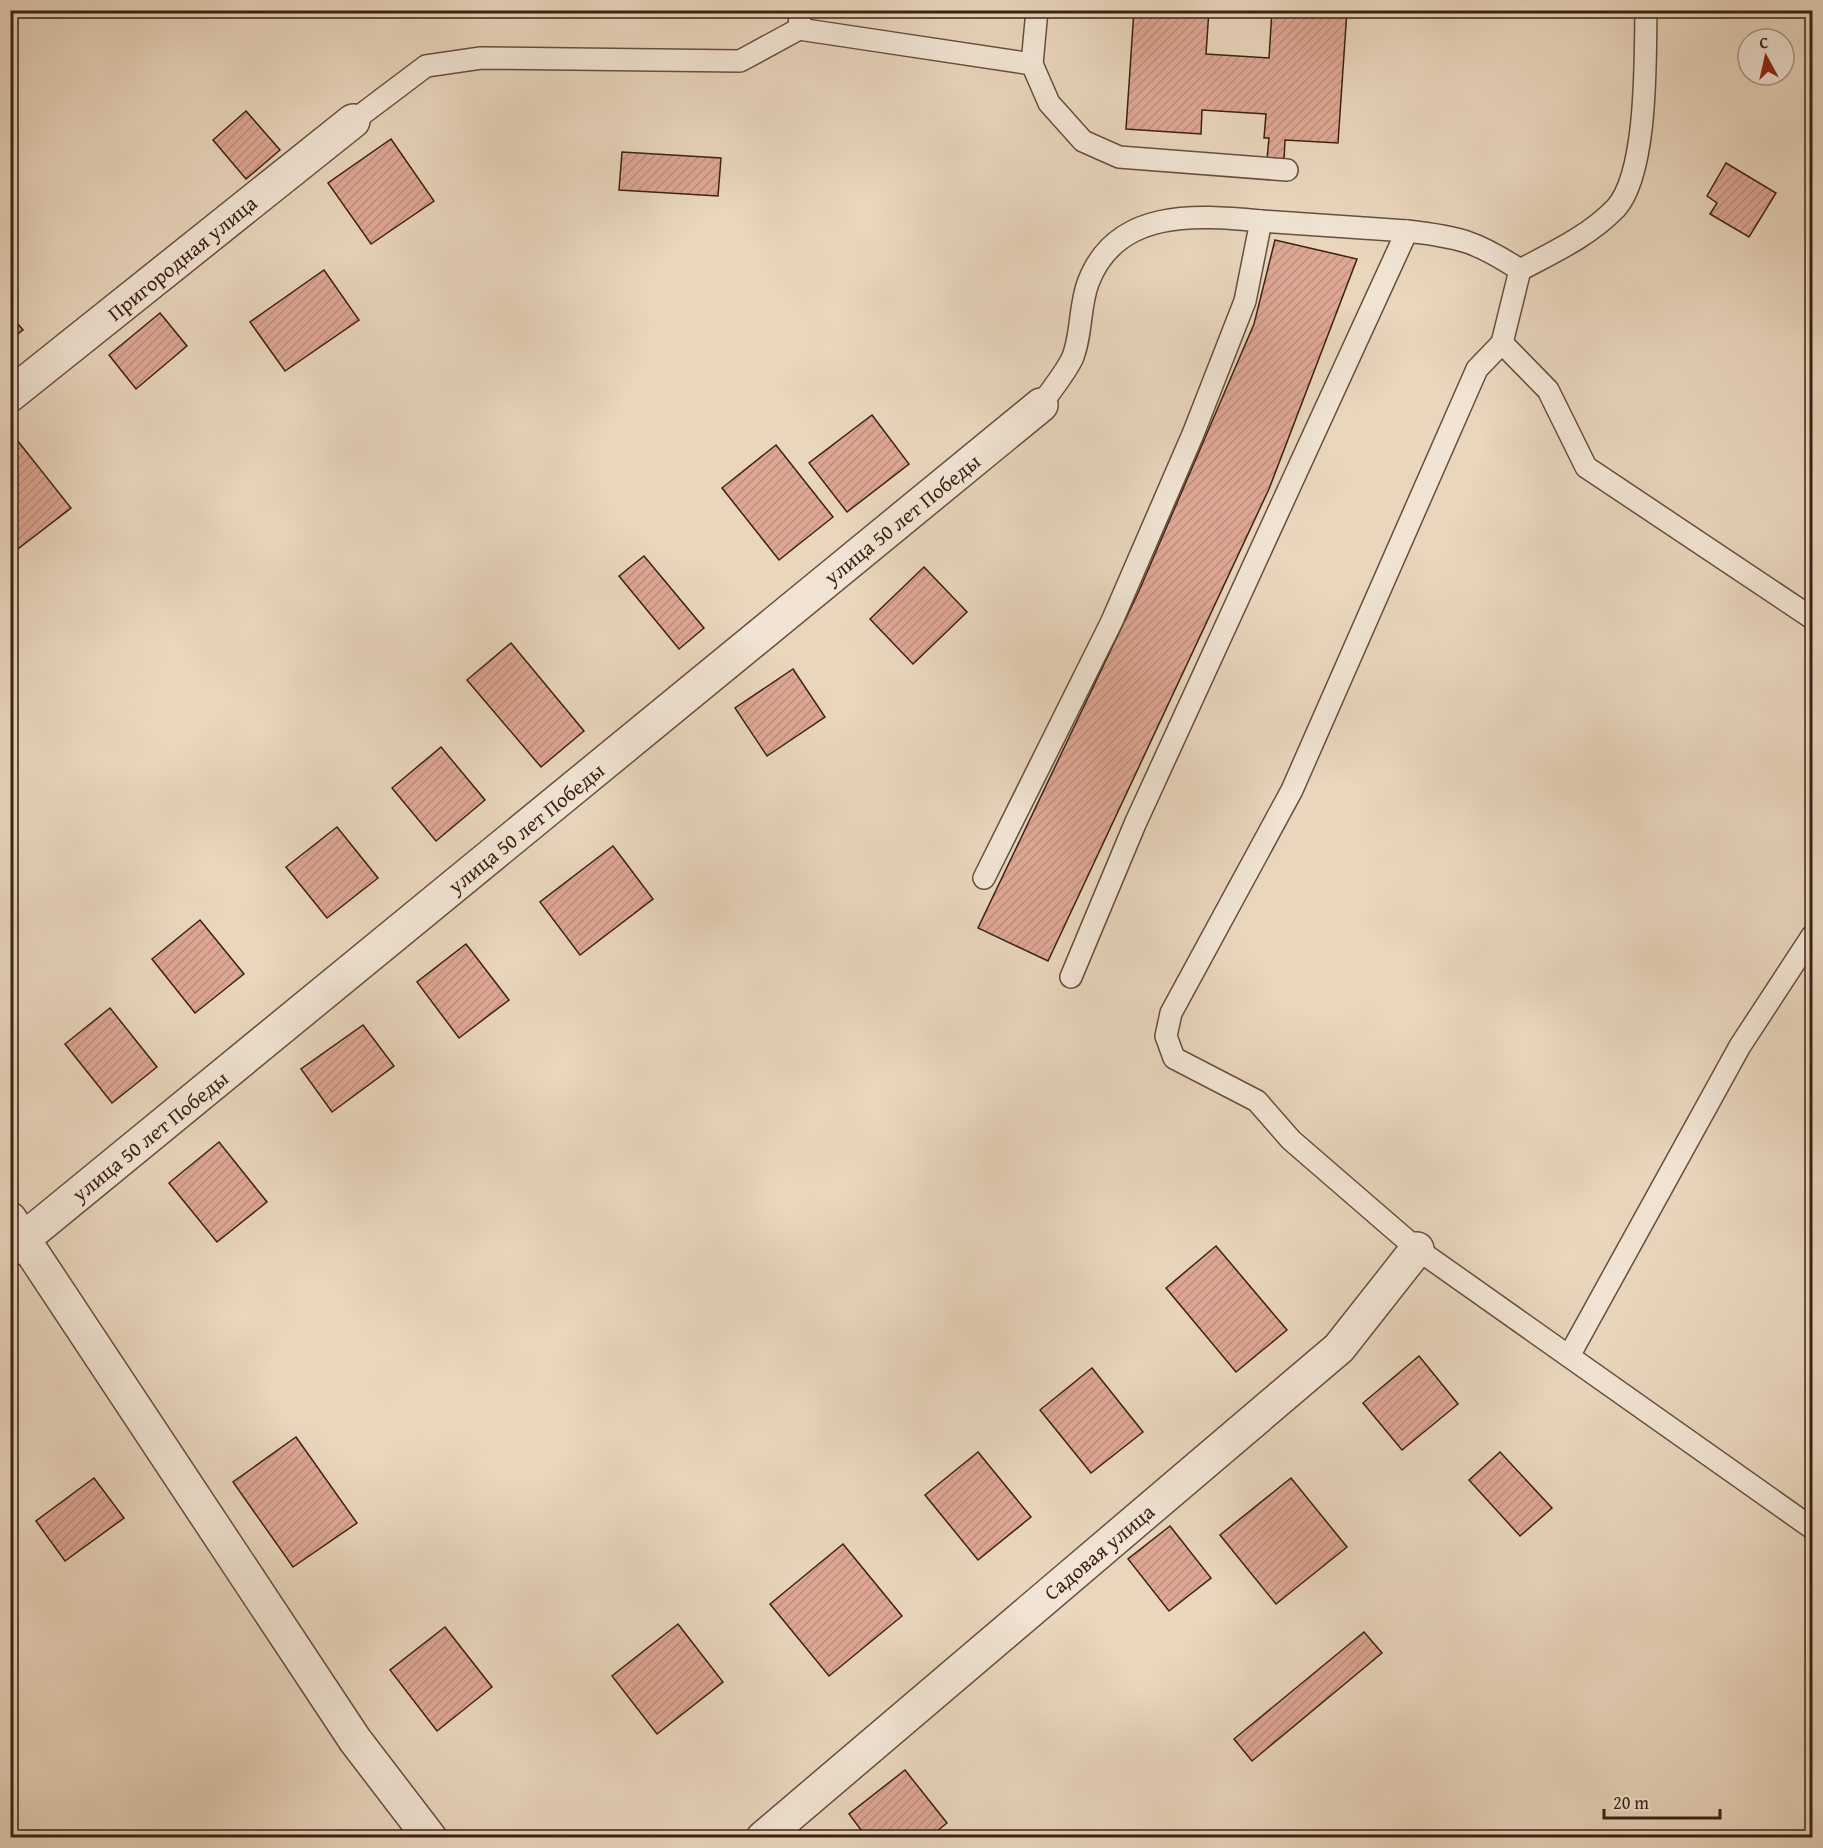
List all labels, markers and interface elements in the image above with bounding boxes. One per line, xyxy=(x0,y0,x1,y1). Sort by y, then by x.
north arrow xyxy=(1736,27,1796,87)
text: С xyxy=(1758,30,1770,55)
street label: Пригородная улица xyxy=(101,188,263,328)
street label: улица 50 лет Победы xyxy=(816,446,987,593)
street label: улица 50 лет Победы xyxy=(440,755,611,902)
street label: улица 50 лет Победы xyxy=(64,1063,235,1210)
street label: Садовая улица xyxy=(1037,1497,1161,1607)
scale bar xyxy=(1604,1782,1720,1820)
text: 20 m xyxy=(1613,1789,1649,1816)

